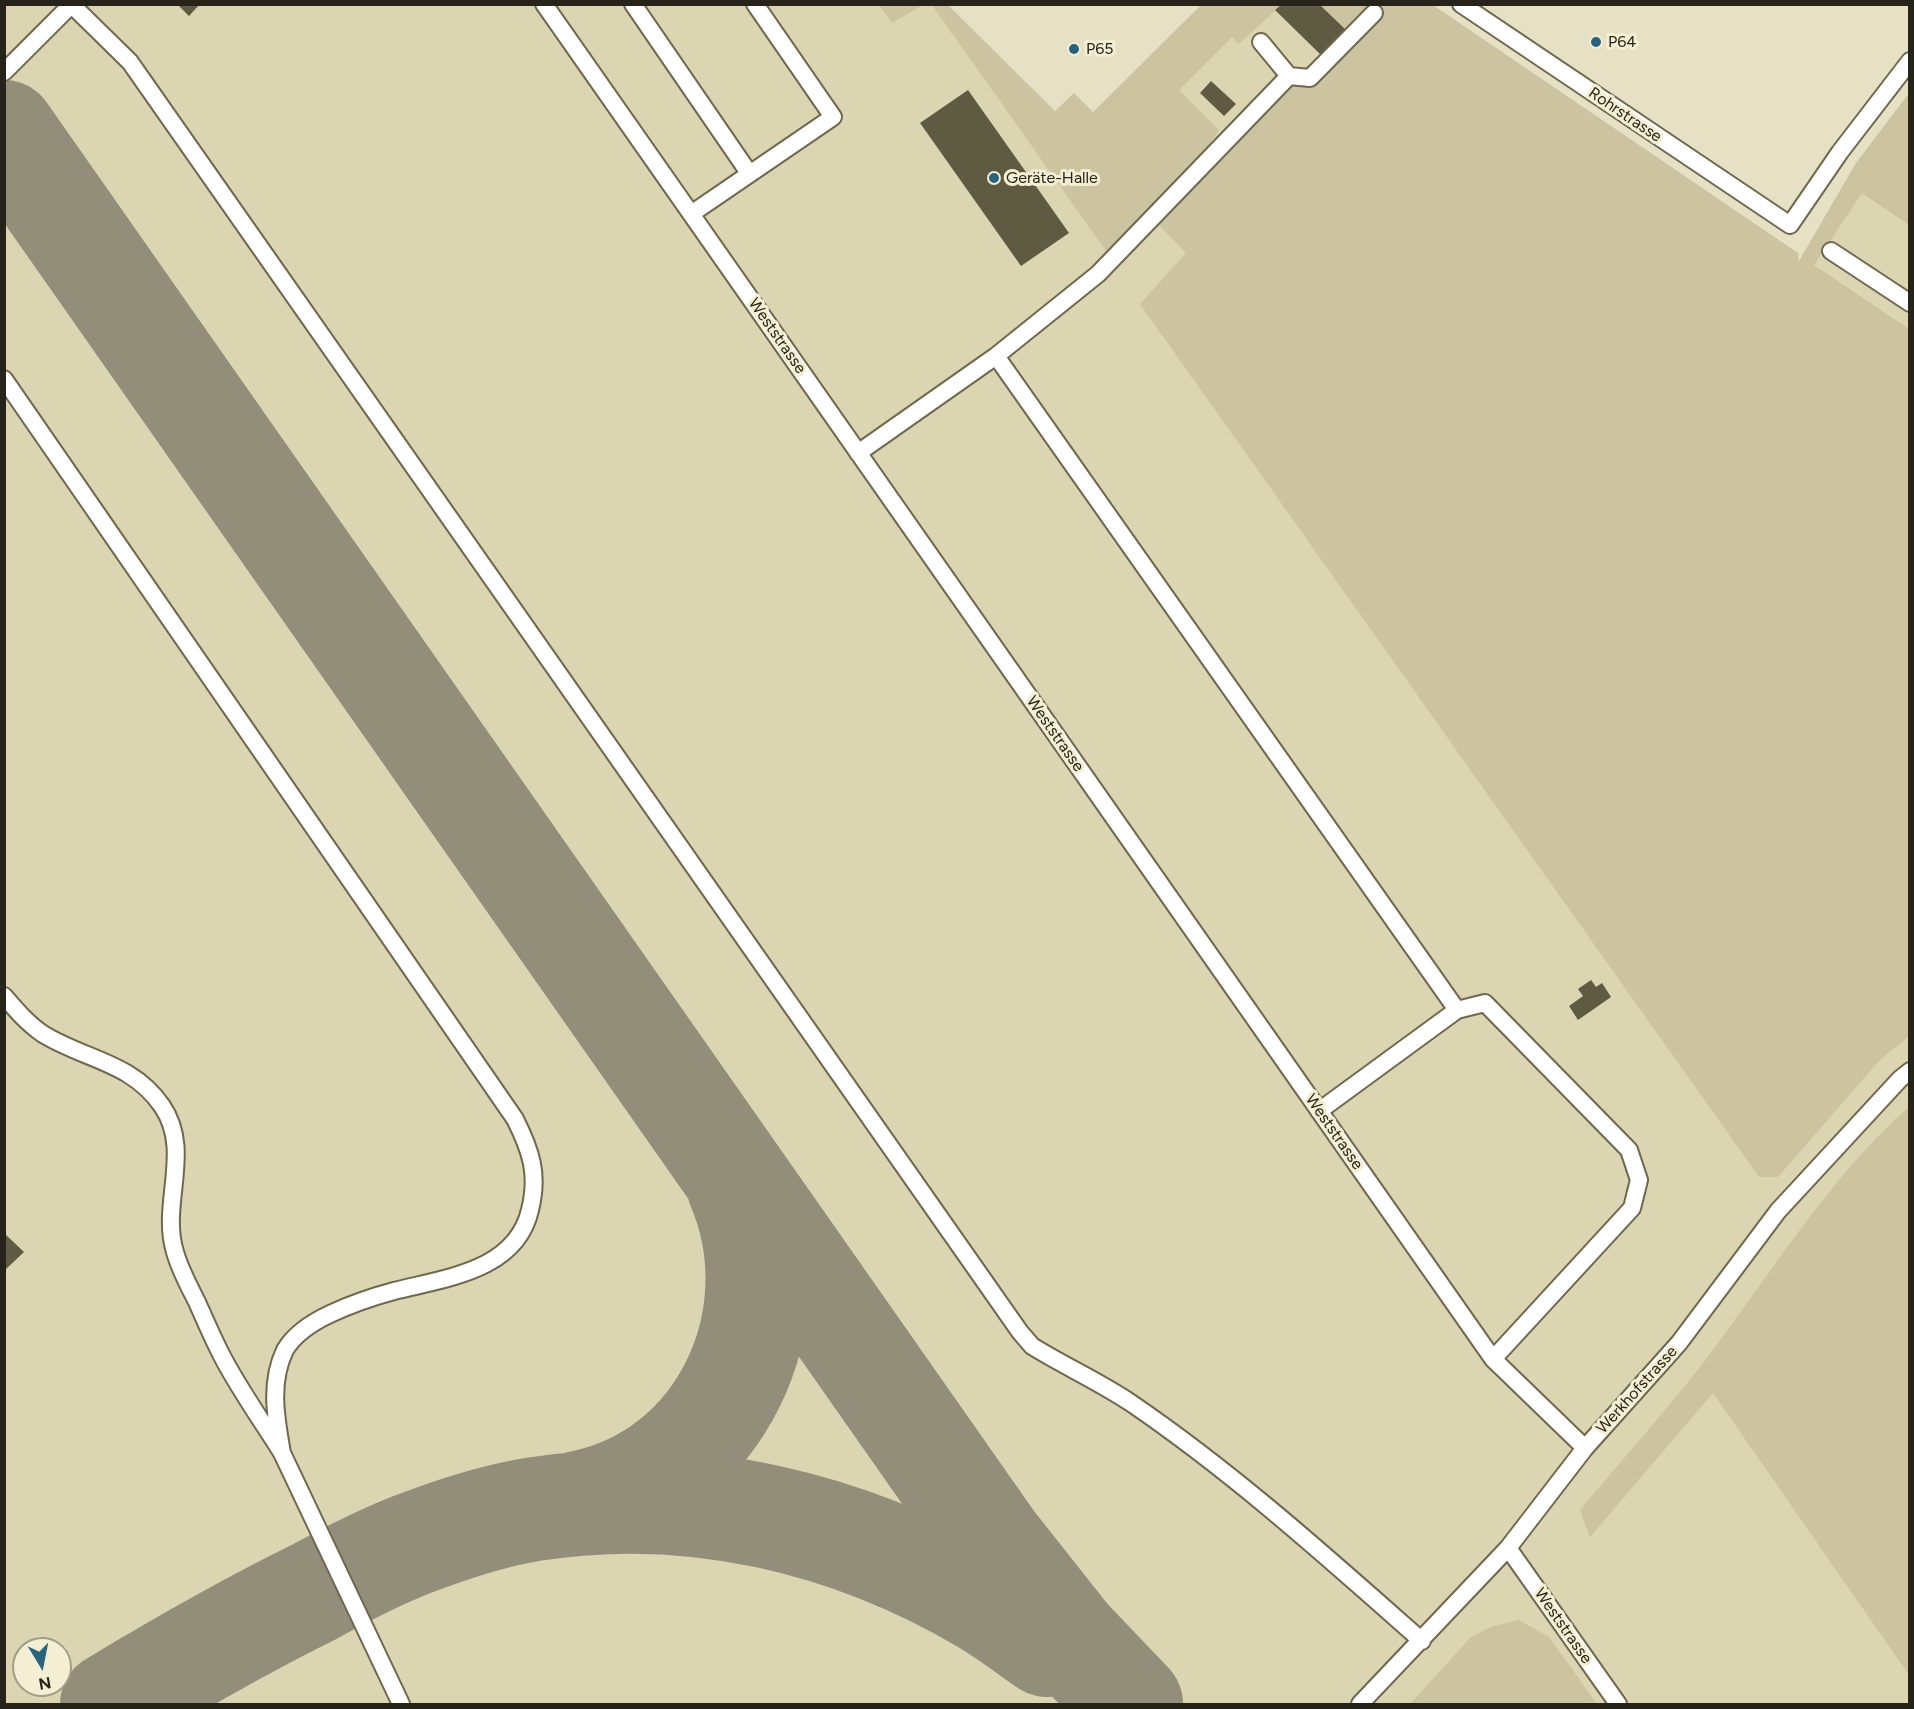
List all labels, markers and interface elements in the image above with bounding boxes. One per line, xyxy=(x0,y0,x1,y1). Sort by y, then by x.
place label: P64 xyxy=(1608,32,1636,52)
marker: P64 xyxy=(1589,35,1603,49)
place label: P65 xyxy=(1086,39,1114,59)
marker: P65 xyxy=(1067,42,1081,56)
street label: Rohrstrasse xyxy=(1585,83,1665,147)
place label: Geräte-Halle xyxy=(1006,168,1098,188)
marker: Geräte-Halle xyxy=(987,171,1001,185)
street label: Weststrasse xyxy=(744,295,810,377)
street label: Weststrasse xyxy=(1022,693,1088,775)
street label: Weststrasse xyxy=(1301,1091,1367,1173)
street label: Werkhofstrasse xyxy=(1593,1342,1681,1438)
street label: Weststrasse xyxy=(1530,1585,1596,1667)
north arrow xyxy=(12,1637,72,1697)
text: N xyxy=(37,1673,53,1694)

